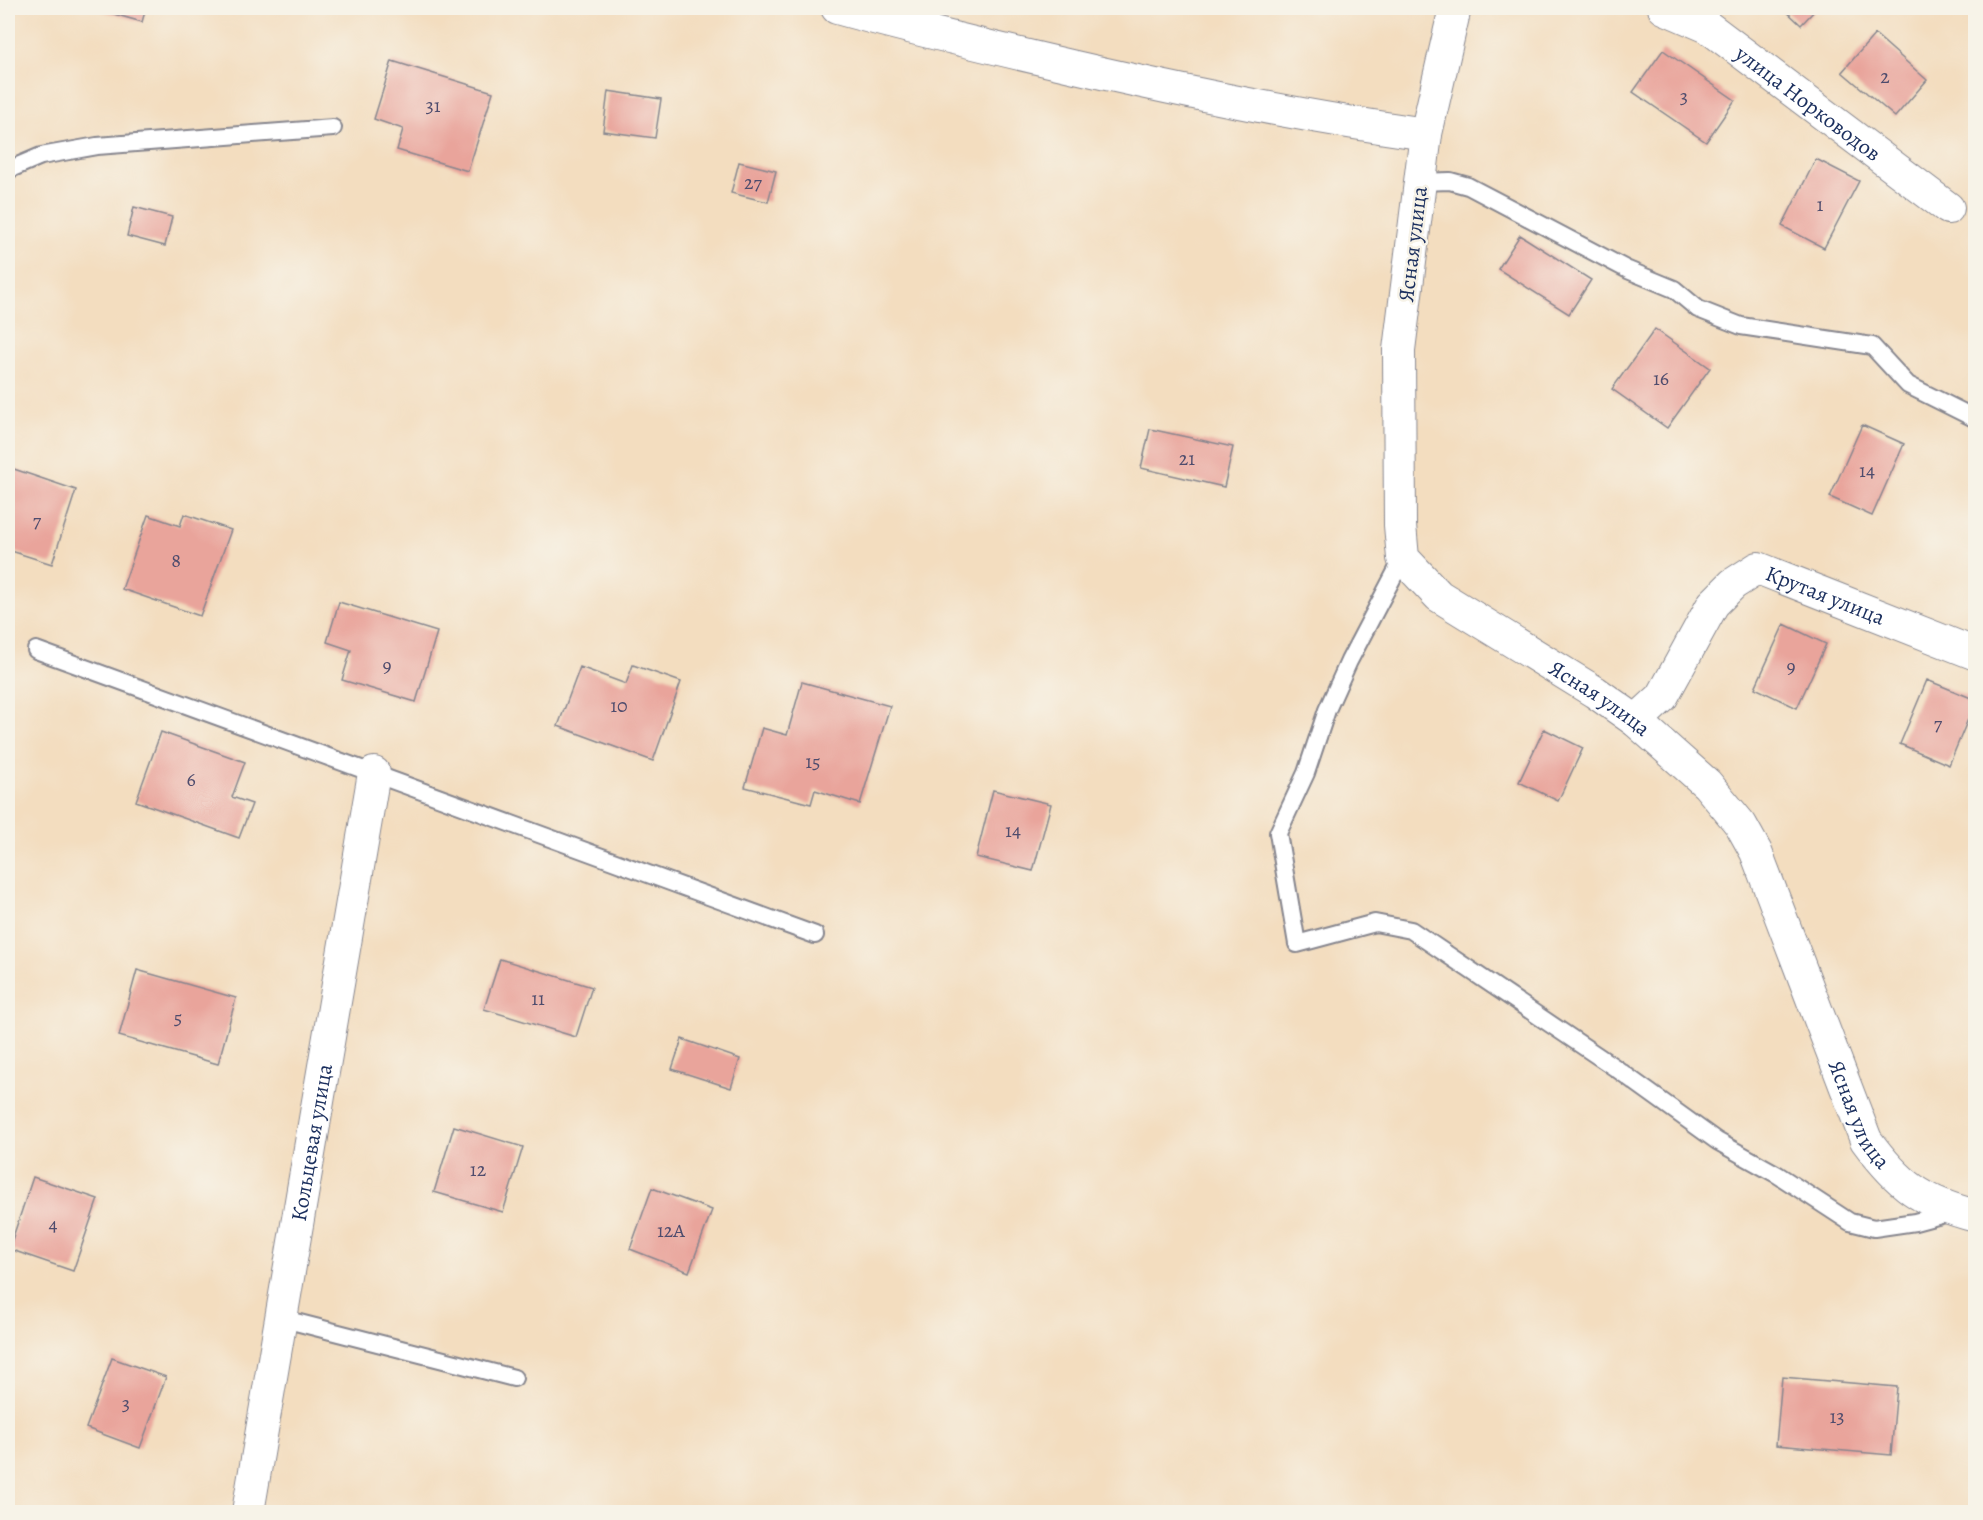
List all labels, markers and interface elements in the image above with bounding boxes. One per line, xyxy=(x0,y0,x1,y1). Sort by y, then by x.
street label: улица Норководов xyxy=(1728,38,1887,169)
house number: 2 xyxy=(1880,63,1890,90)
house number: 3 xyxy=(1680,83,1688,110)
house number: 31 xyxy=(425,92,441,119)
house number: 27 xyxy=(744,169,763,196)
street label: Ясная улица xyxy=(1391,184,1435,304)
house number: 1 xyxy=(1817,191,1824,218)
house number: 16 xyxy=(1653,365,1669,392)
house number: 21 xyxy=(1179,445,1195,472)
house number: 14 xyxy=(1859,457,1875,484)
house number: 7 xyxy=(33,507,42,534)
house number: 8 xyxy=(171,547,181,574)
street label: Крутая улица xyxy=(1761,559,1890,633)
house number: 9 xyxy=(382,652,392,679)
street label: Ясная улица xyxy=(1543,653,1658,744)
house number: 9 xyxy=(1786,653,1796,680)
house number: 10 xyxy=(610,692,628,719)
house number: 7 xyxy=(1934,710,1943,737)
house number: 15 xyxy=(805,748,821,775)
house number: 6 xyxy=(186,766,196,793)
house number: 14 xyxy=(1005,817,1021,844)
house number: 11 xyxy=(531,985,545,1012)
house number: 5 xyxy=(174,1004,182,1031)
street label: Ясная улица xyxy=(1821,1056,1897,1176)
street label: Кольцевая улица xyxy=(284,1061,340,1223)
house number: 12 xyxy=(470,1156,487,1183)
house number: 4 xyxy=(48,1211,58,1238)
house number: 12А xyxy=(657,1217,685,1244)
house number: 3 xyxy=(122,1390,130,1417)
house number: 13 xyxy=(1829,1403,1845,1430)

